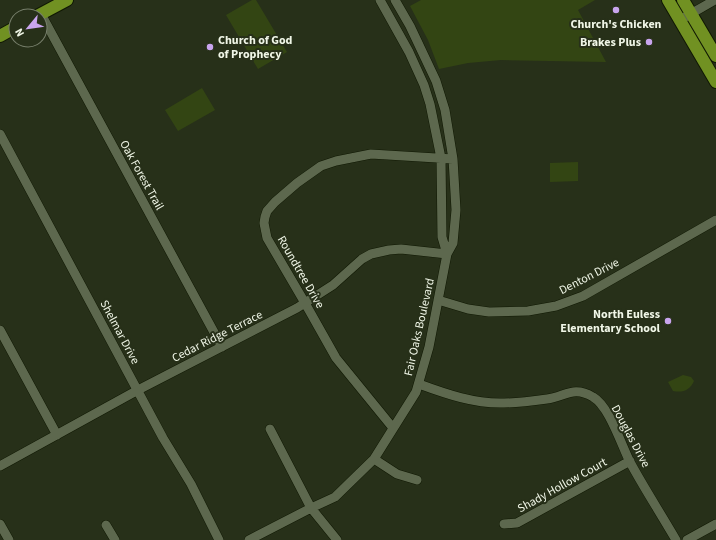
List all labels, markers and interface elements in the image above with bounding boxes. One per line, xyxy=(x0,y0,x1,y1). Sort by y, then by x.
marker: Church's Chicken xyxy=(611,5,621,15)
north arrow xyxy=(8,8,48,48)
place label: Church's Chicken xyxy=(571,16,662,33)
text: N xyxy=(11,26,28,39)
place label: Church of God of Prophecy xyxy=(218,32,293,63)
place label: Brakes Plus xyxy=(580,34,641,51)
marker: Brakes Plus xyxy=(644,37,654,47)
marker: Church of God of Prophecy xyxy=(205,42,215,52)
street label: Oak Forest Trail xyxy=(115,137,168,213)
street label: Roundtree Drive xyxy=(273,233,328,312)
street label: Denton Drive xyxy=(556,254,622,299)
street label: Fair Oaks Boulevard xyxy=(400,277,439,378)
street label: Shelmar Drive xyxy=(95,297,144,367)
street label: Cedar Ridge Terrace xyxy=(169,306,266,367)
place label: North Euless Elementary School xyxy=(560,306,661,337)
marker: North Euless Elementary School xyxy=(663,316,673,326)
street label: Douglas Drive xyxy=(607,402,654,471)
street label: Shady Hollow Court xyxy=(515,454,610,517)

